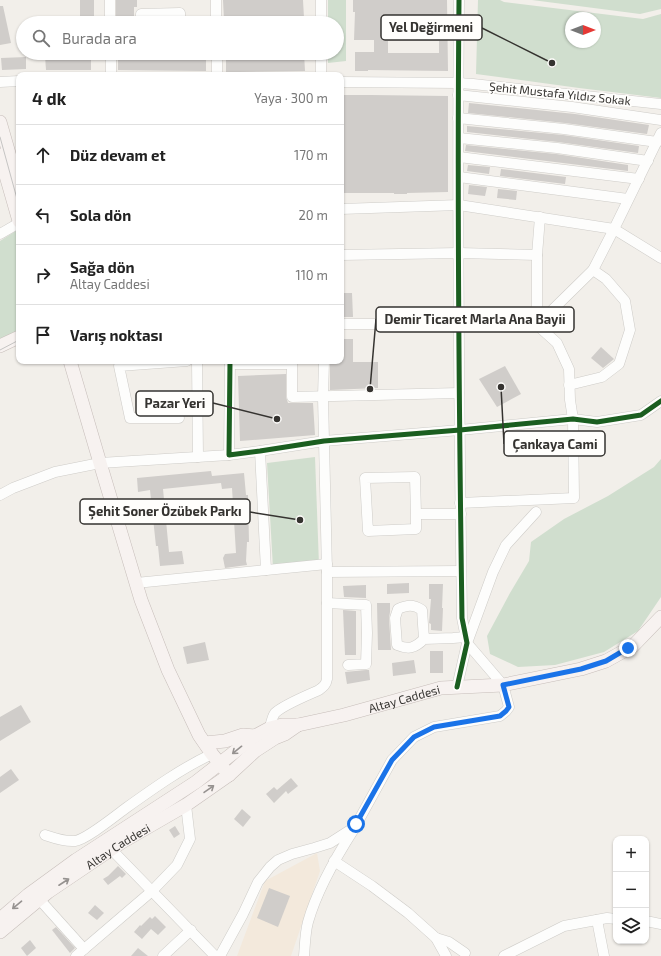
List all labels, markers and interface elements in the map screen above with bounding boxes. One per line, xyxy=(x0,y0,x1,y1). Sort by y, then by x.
north arrow xyxy=(565,12,601,48)
callout: Yel Değirmeni xyxy=(381,15,482,40)
search box xyxy=(16,16,344,60)
text: Yel Değirmeni xyxy=(389,19,473,35)
icon: search xyxy=(30,27,52,49)
text: Burada ara xyxy=(62,29,137,47)
street label: Şehit Mustafa Yıldız Sokak xyxy=(488,79,631,109)
text: 4 dk xyxy=(32,88,66,108)
text: Yaya · 300 m xyxy=(254,90,328,106)
icon: ahead xyxy=(32,144,54,166)
text: Düz devam et xyxy=(70,146,166,164)
text: 170 m xyxy=(294,147,328,163)
icon: left xyxy=(32,204,54,226)
text: Sola dön xyxy=(70,206,131,224)
text: 20 m xyxy=(299,207,328,223)
text: Sağa dön xyxy=(70,258,135,276)
icon: right xyxy=(32,264,54,286)
text: 110 m xyxy=(296,267,328,283)
text: Altay Caddesi xyxy=(70,276,150,292)
callout: Demir Ticaret Marla Ana Bayii xyxy=(376,307,574,332)
text: Demir Ticaret Marla Ana Bayii xyxy=(384,311,566,327)
icon: arrive xyxy=(32,324,54,346)
text: Varış noktası xyxy=(70,326,163,344)
callout: Pazar Yeri xyxy=(136,391,213,416)
text: Pazar Yeri xyxy=(145,395,205,411)
callout: Çankaya Cami xyxy=(504,431,605,456)
text: Çankaya Cami xyxy=(512,436,598,453)
callout: Şehit Soner Özübek Parkı xyxy=(80,499,250,524)
text: Şehit Soner Özübek Parkı xyxy=(88,503,242,520)
route end xyxy=(619,639,637,657)
street label: Altay Caddesi xyxy=(367,682,441,715)
one-way arrow xyxy=(232,745,243,754)
one-way arrow xyxy=(203,785,214,793)
route start xyxy=(347,815,365,833)
street label: Altay Caddesi xyxy=(83,820,152,872)
map controls xyxy=(613,836,649,944)
button: + xyxy=(613,836,649,872)
button: − xyxy=(613,872,649,908)
one-way arrow xyxy=(58,878,69,886)
one-way arrow xyxy=(11,900,22,909)
button: layers xyxy=(613,908,649,944)

